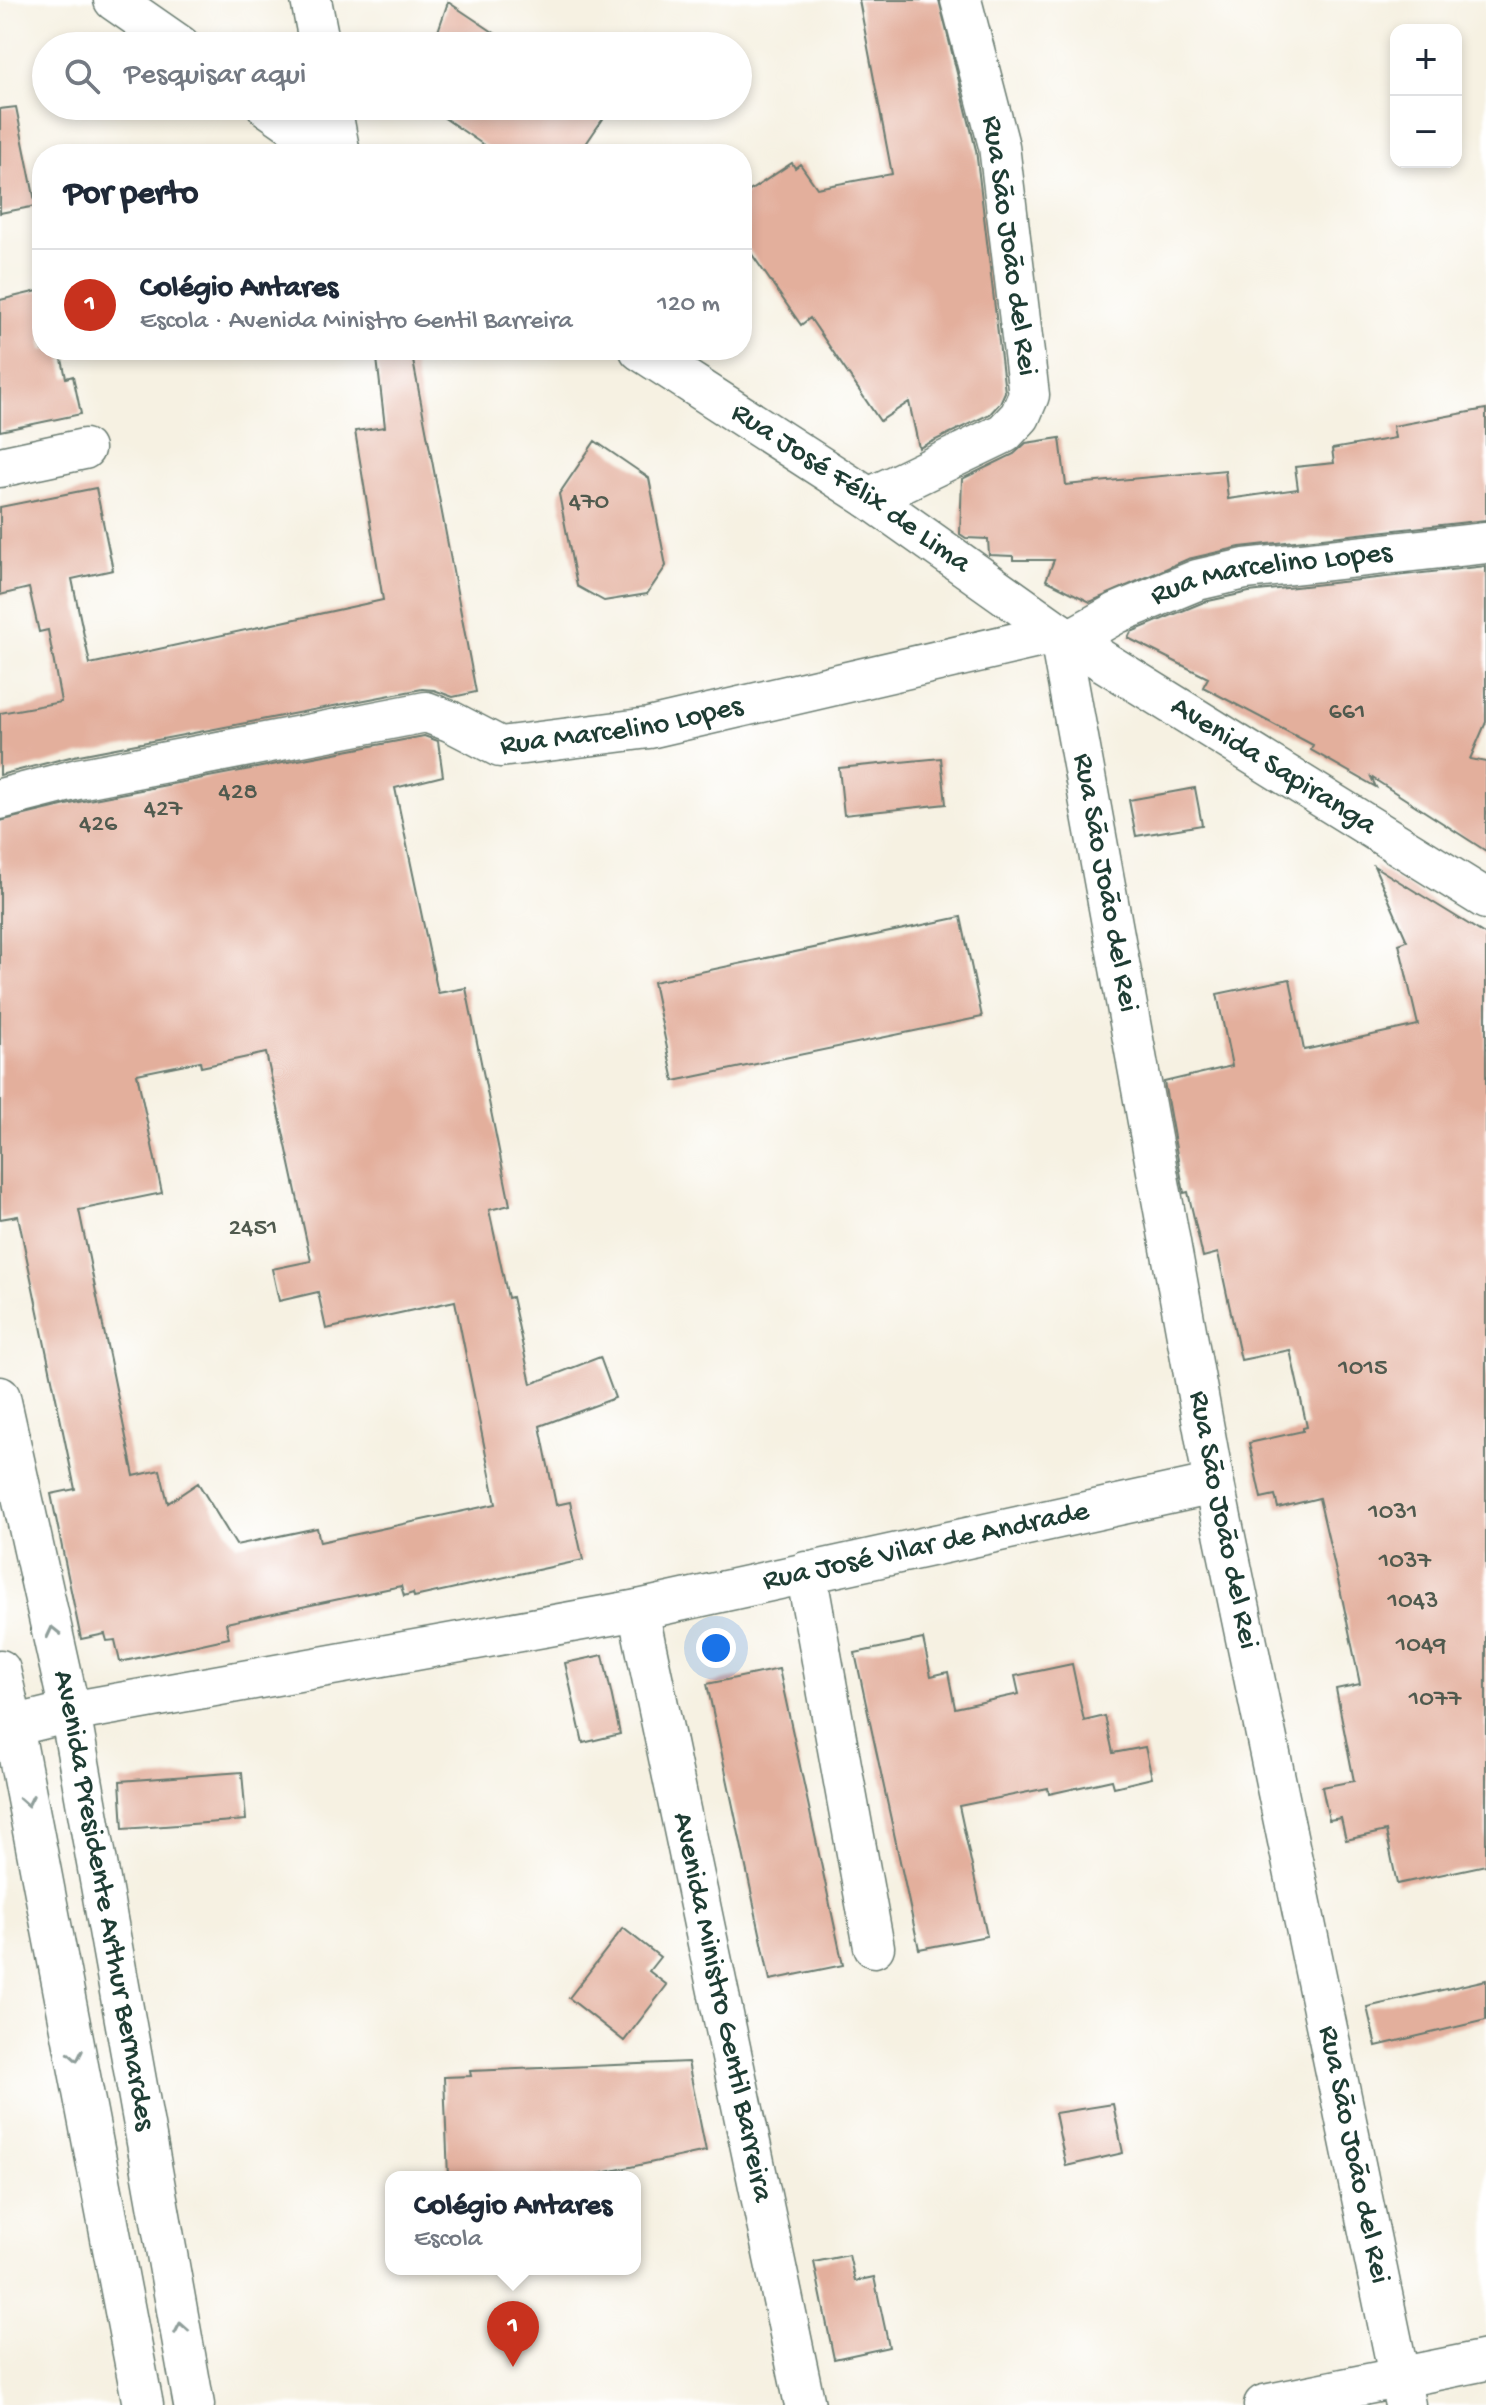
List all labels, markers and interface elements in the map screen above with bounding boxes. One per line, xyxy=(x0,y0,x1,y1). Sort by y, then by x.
map controls xyxy=(1390,24,1462,168)
button: + xyxy=(1390,24,1462,96)
search box xyxy=(32,32,752,120)
icon: search xyxy=(60,54,104,98)
text: Pesquisar aqui xyxy=(124,59,306,94)
button: − xyxy=(1390,96,1462,168)
street label: Rua São João del Rei xyxy=(972,114,1044,378)
text: Por perto xyxy=(64,176,198,216)
text: Colégio Antares xyxy=(140,272,338,307)
text: 1 xyxy=(85,290,95,321)
text: 120 m xyxy=(657,290,720,321)
text: Escola · Avenida Ministro Gentil Barreira xyxy=(140,307,573,338)
street label: Rua José Félix de Lima xyxy=(724,396,978,582)
house number: 470 xyxy=(569,488,610,519)
street label: Rua Marcelino Lopes xyxy=(1146,536,1395,615)
street label: Rua Marcelino Lopes xyxy=(498,689,747,764)
street label: Avenida Sapiranga xyxy=(1164,690,1383,844)
house number: 661 xyxy=(1329,698,1365,729)
street label: Rua São João del Rei xyxy=(1064,751,1145,1015)
house number: 428 xyxy=(218,778,258,809)
house number: 427 xyxy=(144,795,184,826)
house number: 426 xyxy=(79,810,118,841)
house number: 2451 xyxy=(228,1214,278,1245)
house number: 1015 xyxy=(1337,1354,1388,1385)
street label: Rua São João del Rei xyxy=(1180,1388,1265,1652)
street label: Rua José Vilar de Andrade xyxy=(760,1494,1093,1600)
house number: 1031 xyxy=(1367,1498,1418,1529)
house number: 1037 xyxy=(1378,1547,1433,1578)
house number: 1043 xyxy=(1386,1587,1439,1618)
one-way arrow xyxy=(45,1626,62,1639)
your location xyxy=(696,1628,736,1668)
house number: 1049 xyxy=(1395,1631,1446,1662)
street label: Avenida Presidente Arthur Bernardes xyxy=(44,1667,162,2134)
house number: 1077 xyxy=(1408,1685,1463,1716)
one-way arrow xyxy=(18,1794,35,1808)
street label: Avenida Ministro Gentil Barreira xyxy=(664,1809,780,2206)
street label: Rua São João del Rei xyxy=(1309,2023,1397,2287)
one-way arrow xyxy=(67,2050,84,2063)
popup xyxy=(385,2171,641,2275)
text: Colégio Antares xyxy=(414,2190,612,2225)
text: Escola xyxy=(414,2225,482,2256)
pin: 1 xyxy=(487,2301,539,2367)
one-way arrow xyxy=(173,2321,190,2335)

